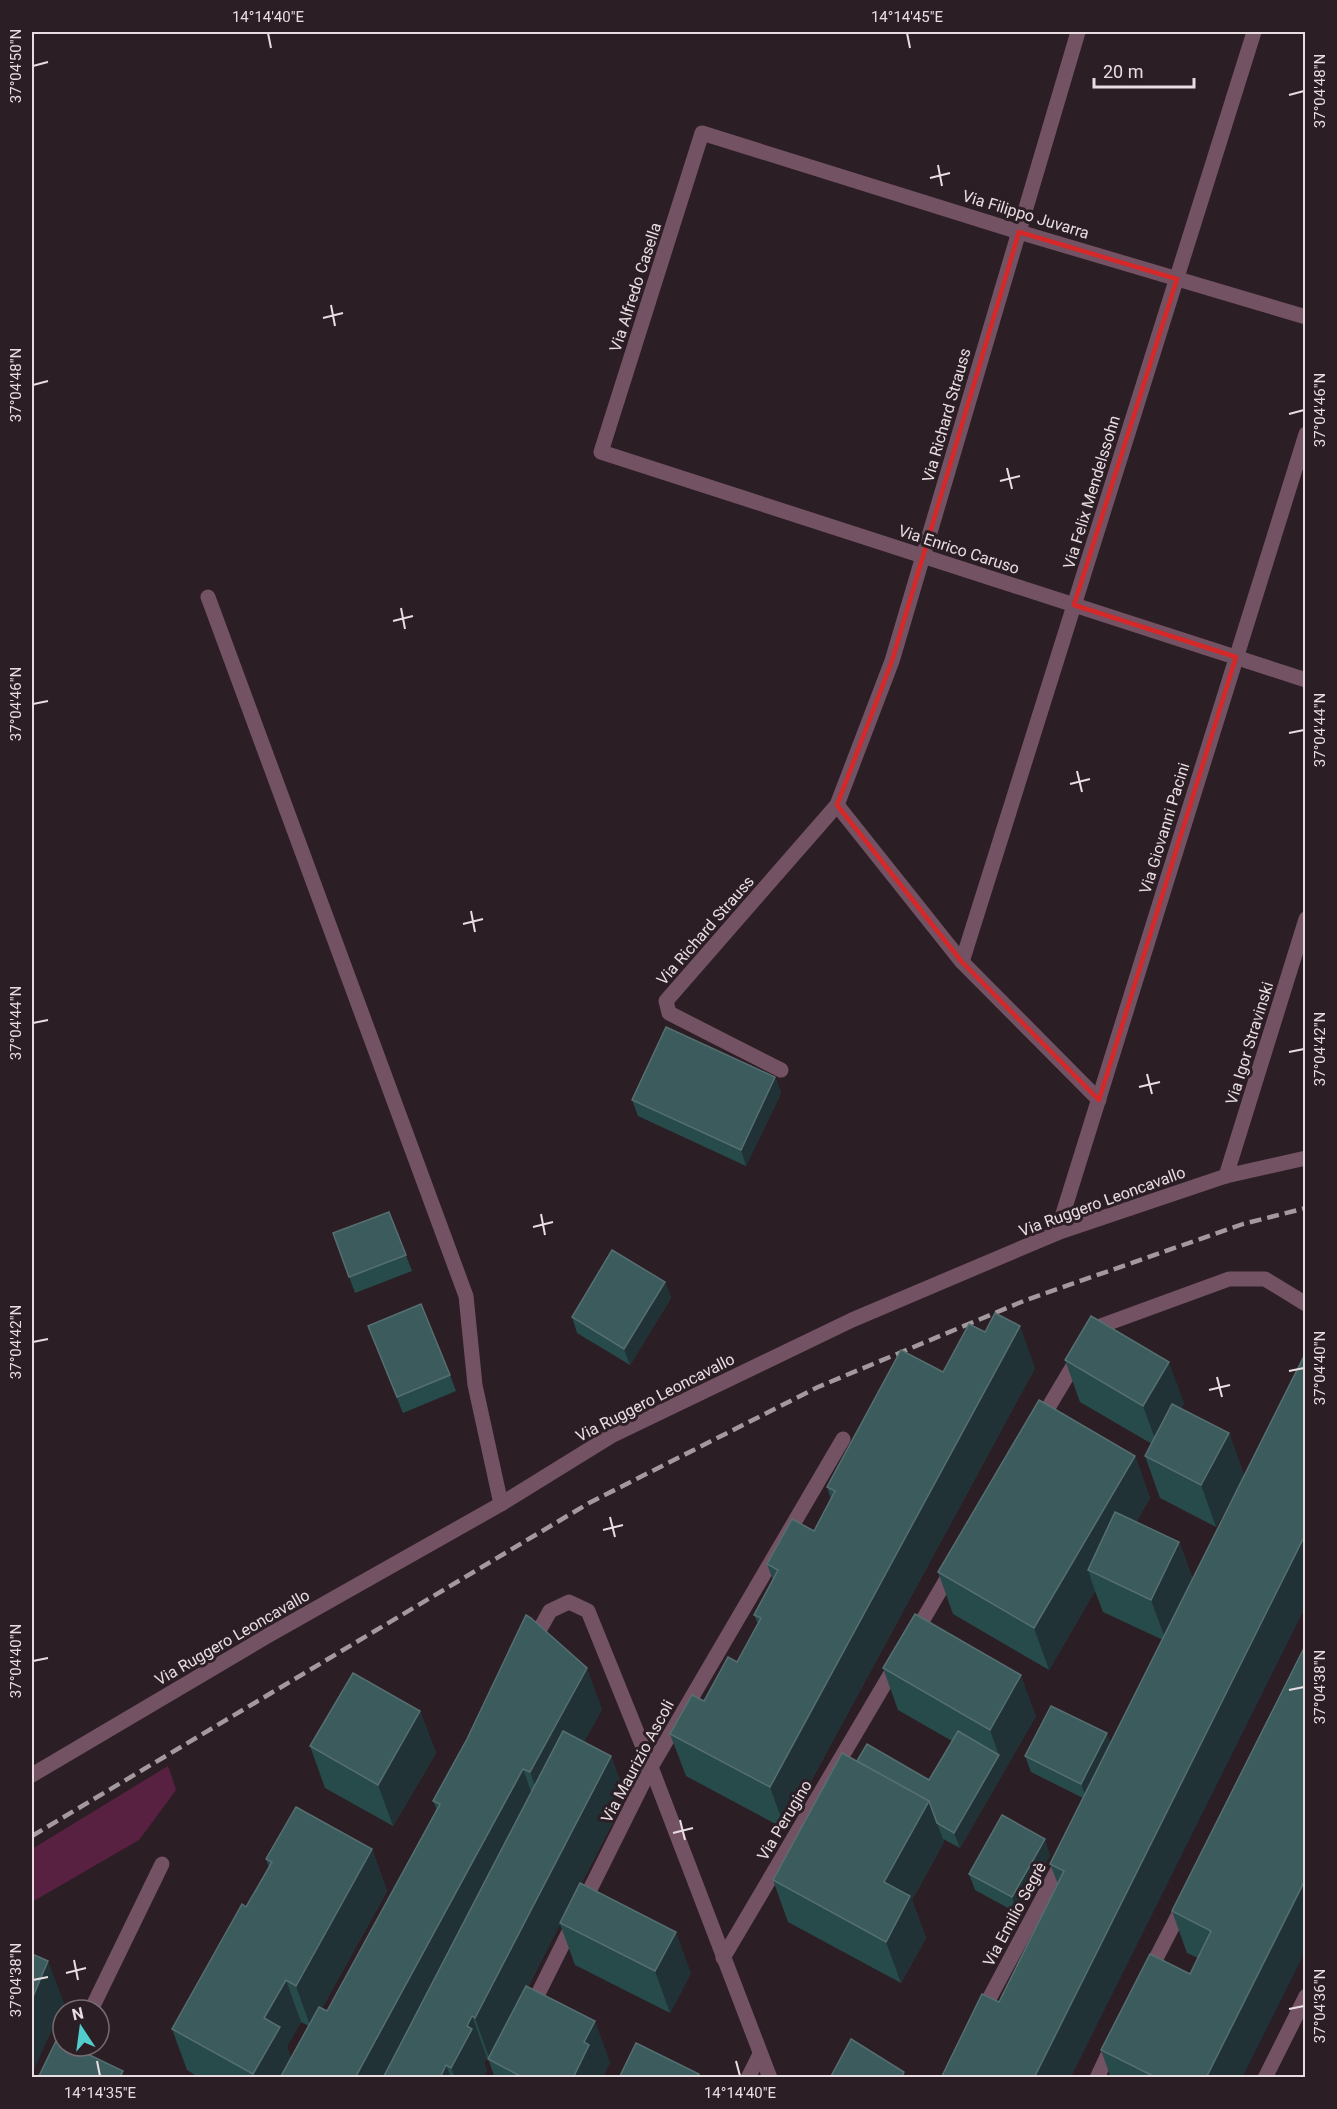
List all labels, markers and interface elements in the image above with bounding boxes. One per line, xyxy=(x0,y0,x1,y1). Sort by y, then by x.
text: 14°14'40"E xyxy=(232,8,305,26)
text: 14°14'45"E xyxy=(871,8,944,26)
text: 37°04'50"N xyxy=(7,29,25,103)
scale bar xyxy=(1094,51,1194,89)
text: 37°04'48"N xyxy=(1311,54,1329,128)
text: 20 m xyxy=(1103,61,1143,82)
street label: Via Filippo Juvarra xyxy=(960,186,1092,243)
street label: Via Alfredo Casella xyxy=(606,220,665,354)
street label: Via Richard Strauss xyxy=(918,346,975,484)
text: 37°04'48"N xyxy=(7,348,25,422)
text: 37°04'46"N xyxy=(1311,373,1329,447)
street label: Via Felix Mendelssohn xyxy=(1059,413,1124,571)
street label: Via Enrico Caruso xyxy=(896,521,1022,578)
text: 37°04'46"N xyxy=(7,667,25,741)
text: 37°04'44"N xyxy=(1311,693,1329,767)
street label: Via Giovanni Pacini xyxy=(1135,760,1193,896)
street label: Via Richard Strauss xyxy=(653,872,758,989)
street label: Via Igor Stravinski xyxy=(1222,979,1277,1107)
text: 37°04'44"N xyxy=(7,986,25,1060)
text: 37°04'42"N xyxy=(1311,1012,1329,1086)
street label: Via Ruggero Leoncavallo xyxy=(1016,1163,1188,1240)
text: 37°04'42"N xyxy=(7,1305,25,1379)
text: 37°04'40"N xyxy=(1311,1331,1329,1405)
street label: Via Ruggero Leoncavallo xyxy=(573,1349,738,1446)
street label: Via Ruggero Leoncavallo xyxy=(151,1585,313,1690)
text: 37°04'40"N xyxy=(7,1624,25,1698)
text: 37°04'38"N xyxy=(1311,1650,1329,1724)
street label: Via Maurizio Ascoli xyxy=(597,1697,678,1826)
street label: Via Perugino xyxy=(753,1777,816,1864)
street label: Via Emilio Segrè xyxy=(979,1859,1050,1970)
text: 37°04'38"N xyxy=(7,1943,25,2017)
text: 37°04'36"N xyxy=(1311,1969,1329,2043)
north arrow xyxy=(51,1998,111,2058)
text: N xyxy=(70,2003,85,2024)
text: 14°14'35"E xyxy=(64,2084,137,2102)
text: 14°14'40"E xyxy=(704,2084,777,2102)

